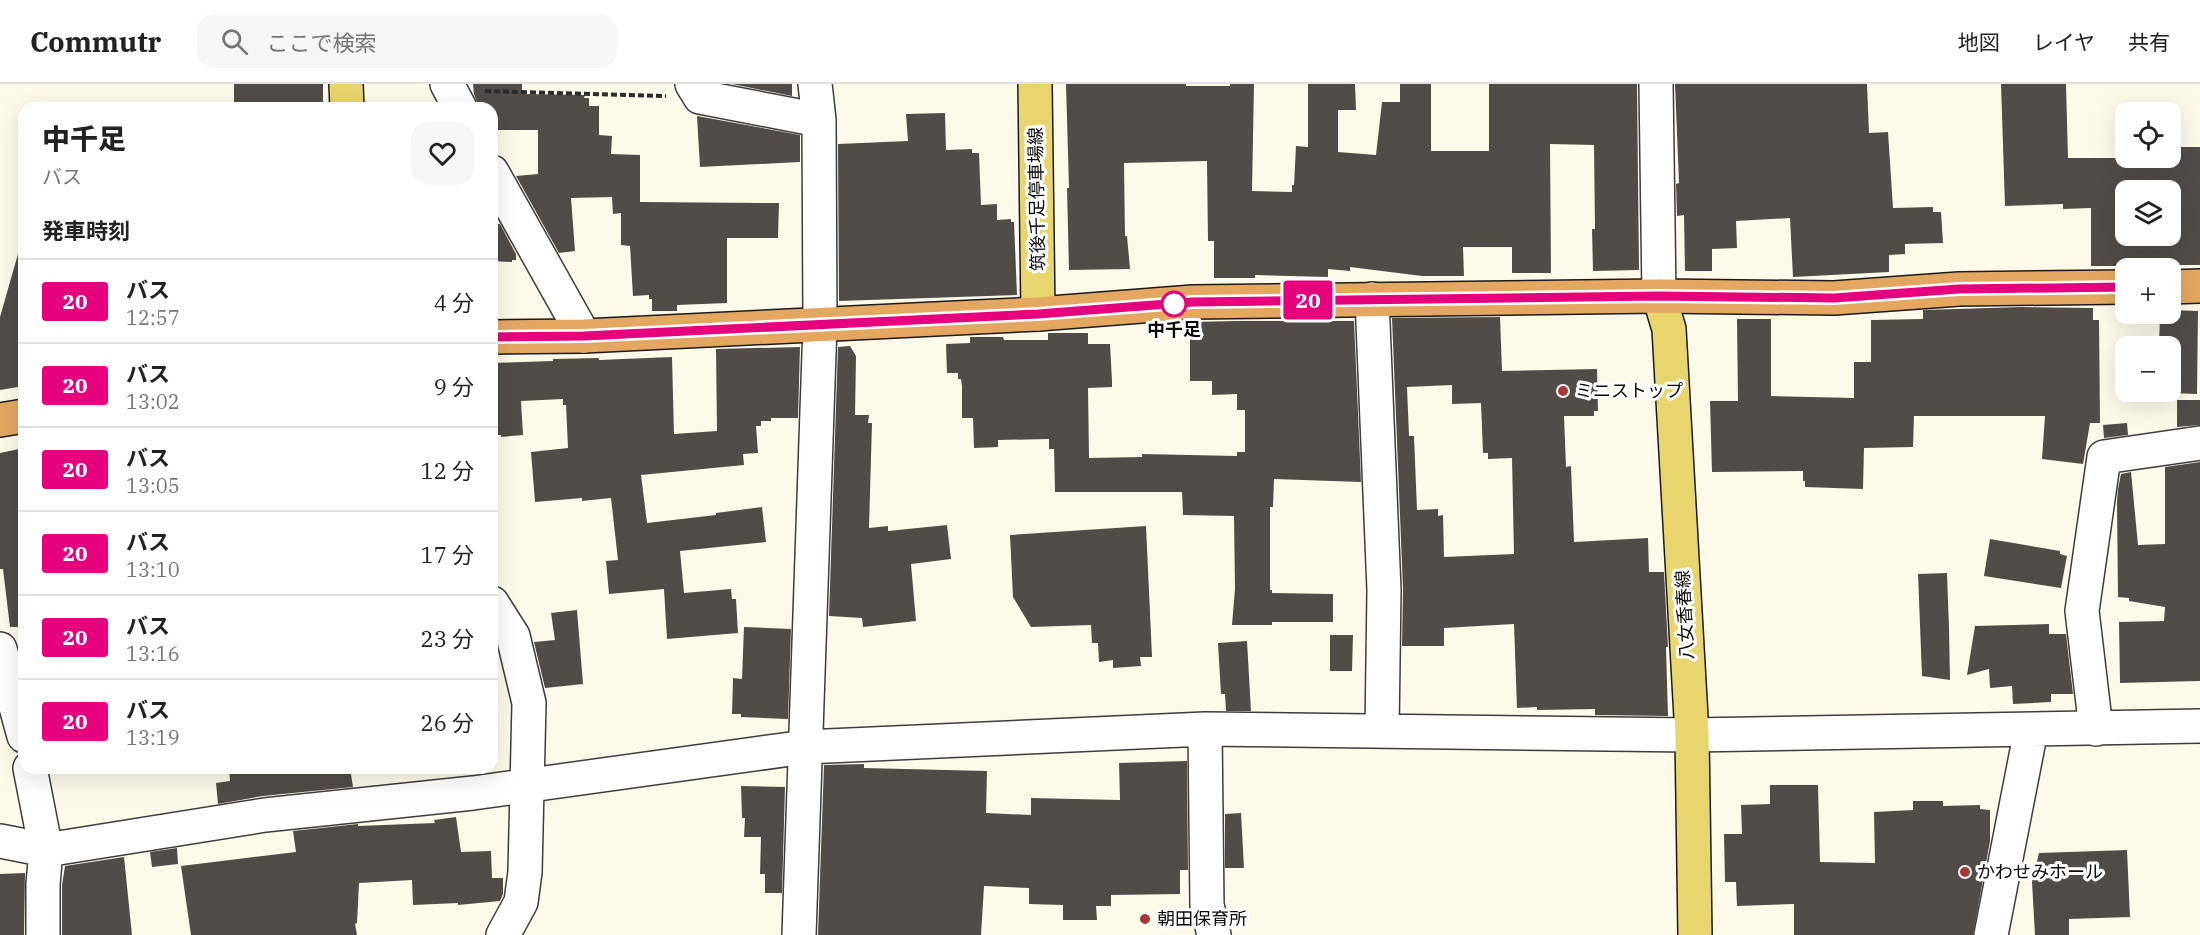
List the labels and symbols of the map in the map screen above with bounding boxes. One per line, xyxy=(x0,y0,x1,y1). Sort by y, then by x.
street label: 筑後千足停車場線 xyxy=(1024,127,1049,271)
line badge: 20 xyxy=(1281,280,1335,320)
marker: 中千足 xyxy=(1161,291,1187,317)
place label: 中千足 xyxy=(1147,318,1201,341)
place label: ミニストップ xyxy=(1575,379,1683,402)
marker: ミニストップ xyxy=(1556,384,1570,398)
street label: 八女香春線 xyxy=(1671,569,1698,661)
place label: かわせみホール xyxy=(1977,860,2103,883)
marker: かわせみホール xyxy=(1958,865,1972,879)
place label: 朝田保育所 xyxy=(1157,907,1247,930)
marker: 朝田保育所 xyxy=(1138,912,1152,926)

